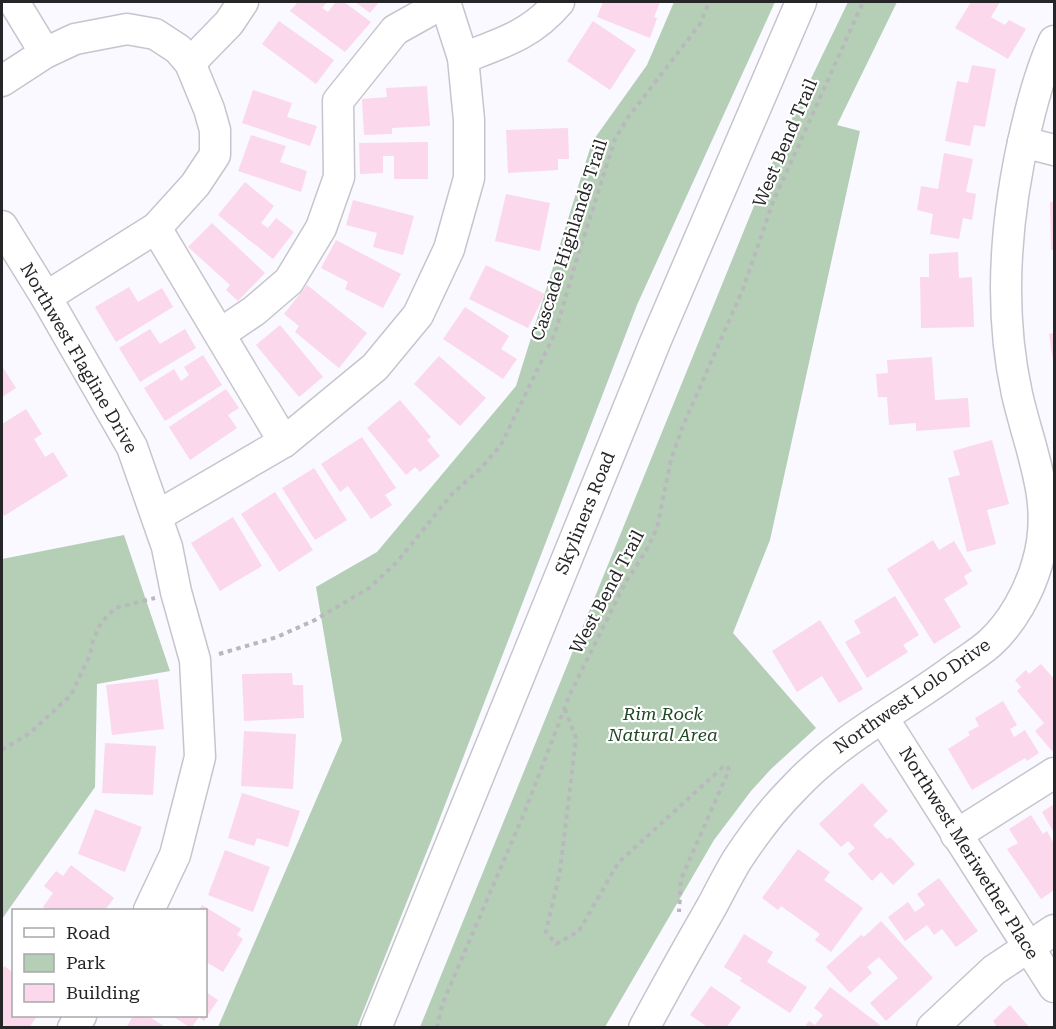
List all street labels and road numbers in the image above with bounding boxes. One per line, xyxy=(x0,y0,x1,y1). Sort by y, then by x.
street label: West Bend Trail xyxy=(748,75,821,210)
street label: Cascade Highlands Trail xyxy=(526,136,611,343)
street label: Northwest Flagline Drive xyxy=(16,259,143,457)
street label: Skyliners Road xyxy=(550,448,619,577)
street label: West Bend Trail xyxy=(565,526,648,657)
street label: Northwest Lolo Drive xyxy=(830,634,994,757)
street label: Northwest Meriwether Place xyxy=(895,743,1044,963)

